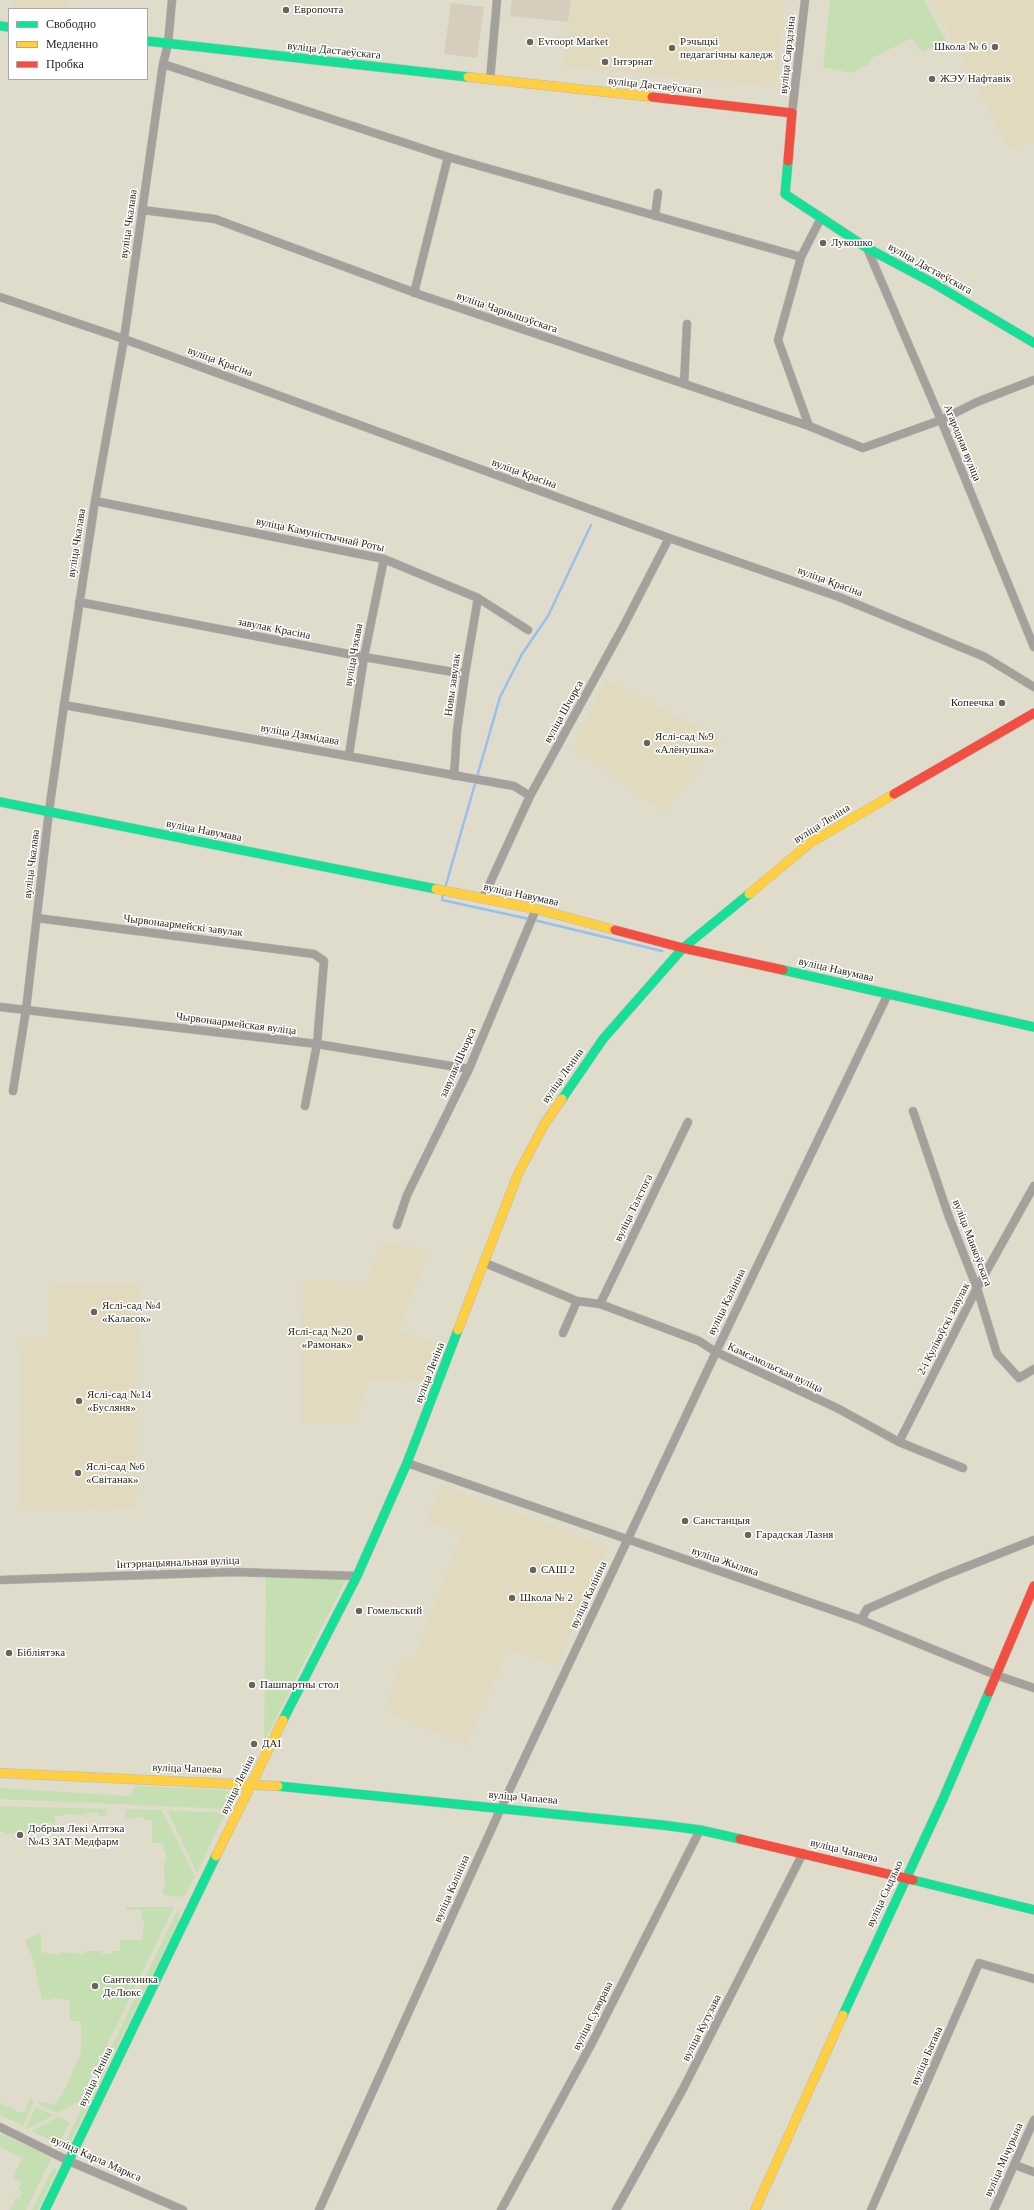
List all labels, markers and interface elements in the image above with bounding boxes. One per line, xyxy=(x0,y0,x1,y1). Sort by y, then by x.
place label: Европочта xyxy=(294,3,343,17)
marker: Европочта xyxy=(281,5,291,15)
legend xyxy=(8,8,148,80)
street label: вуліца Сярэдзіна xyxy=(777,15,799,95)
text: Свободно xyxy=(46,17,96,31)
place label: Evroopt Market xyxy=(538,35,608,49)
place label: Рэчыцкі педагагічны каледж xyxy=(680,35,773,61)
text: Медленно xyxy=(46,37,98,51)
marker: Evroopt Market xyxy=(525,37,535,47)
street label: вуліца Дастаеўскага xyxy=(287,40,381,62)
place label: Школа № 6 xyxy=(934,40,987,54)
marker: Школа № 6 xyxy=(990,42,1000,52)
marker: Рэчыцкі педагагічны каледж xyxy=(667,43,677,53)
place label: Інтэрнат xyxy=(613,55,653,69)
text: Пробка xyxy=(46,57,84,71)
marker: Інтэрнат xyxy=(600,57,610,67)
place label: ЖЭУ Нафтавік xyxy=(940,72,1011,86)
marker: ЖЭУ Нафтавік xyxy=(927,74,937,84)
street label: вуліца Дастаеўскага xyxy=(608,75,702,97)
street label: вуліца Чкалава xyxy=(118,189,140,259)
place label: Лукошко xyxy=(831,236,873,250)
marker: Лукошко xyxy=(818,238,828,248)
street label: вуліца Дастаеўскага xyxy=(886,241,974,297)
street label: вуліца Чарнышэўскага xyxy=(455,290,559,336)
street label: вуліца Красіна xyxy=(186,344,254,380)
street label: Агародная вуліца xyxy=(941,403,983,483)
street label: вуліца Красіна xyxy=(490,456,558,492)
street label: вуліца Чкалава xyxy=(65,508,89,578)
street label: вуліца Камуністычнай Роты xyxy=(255,515,385,555)
street label: вуліца Красіна xyxy=(796,564,864,600)
street label: завулак Красіна xyxy=(236,615,312,643)
street label: вуліца Чэхава xyxy=(342,623,366,687)
street label: Новы завулак xyxy=(442,653,464,717)
street label: вуліца Шчорса xyxy=(541,678,587,746)
place label: Копеечка xyxy=(951,696,994,710)
marker: Копеечка xyxy=(997,698,1007,708)
street label: вуліца Дзямідава xyxy=(260,722,340,748)
place label: Яслі-сад №9 «Алёнушка» xyxy=(655,730,714,756)
marker: Яслі-сад №9 «Алёнушка» xyxy=(642,738,652,748)
street label: вуліца Леніна xyxy=(791,801,853,847)
street label: вуліца Навумава xyxy=(165,817,243,845)
street label: вуліца Чкалава xyxy=(21,829,43,899)
street label: вуліца Навумава xyxy=(482,881,560,909)
street label: Чырвонаармейскі завулак xyxy=(123,912,243,940)
street label: вуліца Навумава xyxy=(797,955,875,985)
street label: Чырвонаармейская вуліца xyxy=(175,1010,297,1038)
street label: завулак Шчорса xyxy=(437,1026,479,1100)
street label: вуліца Леніна xyxy=(539,1046,587,1106)
street label: вуліца Талстога xyxy=(612,1172,656,1244)
street label: вуліца Маякоўскага xyxy=(949,1198,995,1288)
street label: вуліца Калініна xyxy=(705,1267,749,1337)
street label: 2-і Кулікоўскі завулак xyxy=(915,1281,973,1377)
place label: Яслі-сад №4 «Каласок» xyxy=(102,1299,161,1325)
marker: Яслі-сад №4 «Каласок» xyxy=(89,1307,99,1317)
place label: Яслі-сад №20 «Рамонак» xyxy=(288,1325,352,1351)
marker: Яслі-сад №20 «Рамонак» xyxy=(355,1333,365,1343)
street label: Камсамольская вуліца xyxy=(725,1340,825,1396)
street label: вуліца Леніна xyxy=(412,1341,448,1405)
place label: Яслі-сад №14 «Бусляня» xyxy=(87,1388,151,1414)
marker: Яслі-сад №14 «Бусляня» xyxy=(74,1396,84,1406)
place label: Яслі-сад №6 «Світанак» xyxy=(86,1460,145,1486)
marker: Яслі-сад №6 «Світанак» xyxy=(73,1468,83,1478)
place label: Санстанцыя xyxy=(693,1514,750,1528)
marker: Санстанцыя xyxy=(680,1516,690,1526)
place label: Гарадская Лазня xyxy=(756,1528,833,1542)
marker: Гарадская Лазня xyxy=(743,1530,753,1540)
street label: вуліца Жыляка xyxy=(690,1544,760,1580)
street label: Інтэрнацыянальная вуліца xyxy=(116,1554,240,1572)
street label: вуліца Калініна xyxy=(568,1559,610,1631)
place label: САШ 2 xyxy=(541,1563,575,1577)
marker: САШ 2 xyxy=(528,1565,538,1575)
place label: Школа № 2 xyxy=(520,1591,573,1605)
marker: Школа № 2 xyxy=(507,1593,517,1603)
place label: Гомельский xyxy=(367,1604,422,1618)
marker: Гомельский xyxy=(354,1606,364,1616)
place label: Бібліятэка xyxy=(17,1646,65,1660)
marker: Бібліятэка xyxy=(4,1648,14,1658)
place label: Пашпартны стол xyxy=(260,1678,339,1692)
marker: Пашпартны стол xyxy=(247,1680,257,1690)
place label: ДАІ xyxy=(262,1737,281,1751)
marker: ДАІ xyxy=(249,1739,259,1749)
street label: вуліца Леніна xyxy=(218,1753,258,1817)
street label: вуліца Чапаева xyxy=(152,1761,222,1777)
street label: вуліца Чапаева xyxy=(488,1788,558,1808)
place label: Добрыя Лекі Аптэка №43 ЗАТ Медфарм xyxy=(28,1822,124,1848)
marker: Добрыя Лекі Аптэка №43 ЗАТ Медфарм xyxy=(15,1830,25,1840)
street label: вуліца Чапаева xyxy=(809,1836,879,1866)
street label: вуліца Калініна xyxy=(431,1853,473,1925)
street label: вуліца Сыдзько xyxy=(864,1859,906,1929)
place label: Сантехника ДеЛюкс xyxy=(103,1973,158,1999)
street label: вуліца Суворава xyxy=(570,1979,616,2053)
marker: Сантехника ДеЛюкс xyxy=(90,1981,100,1991)
street label: вуліца Кутузава xyxy=(679,1992,725,2064)
street label: вуліца Батава xyxy=(908,2025,946,2087)
street label: вуліца Леніна xyxy=(76,2045,116,2109)
street label: вуліца Мічурына xyxy=(982,2121,1026,2199)
street label: вуліца Карла Маркса xyxy=(49,2133,143,2185)

